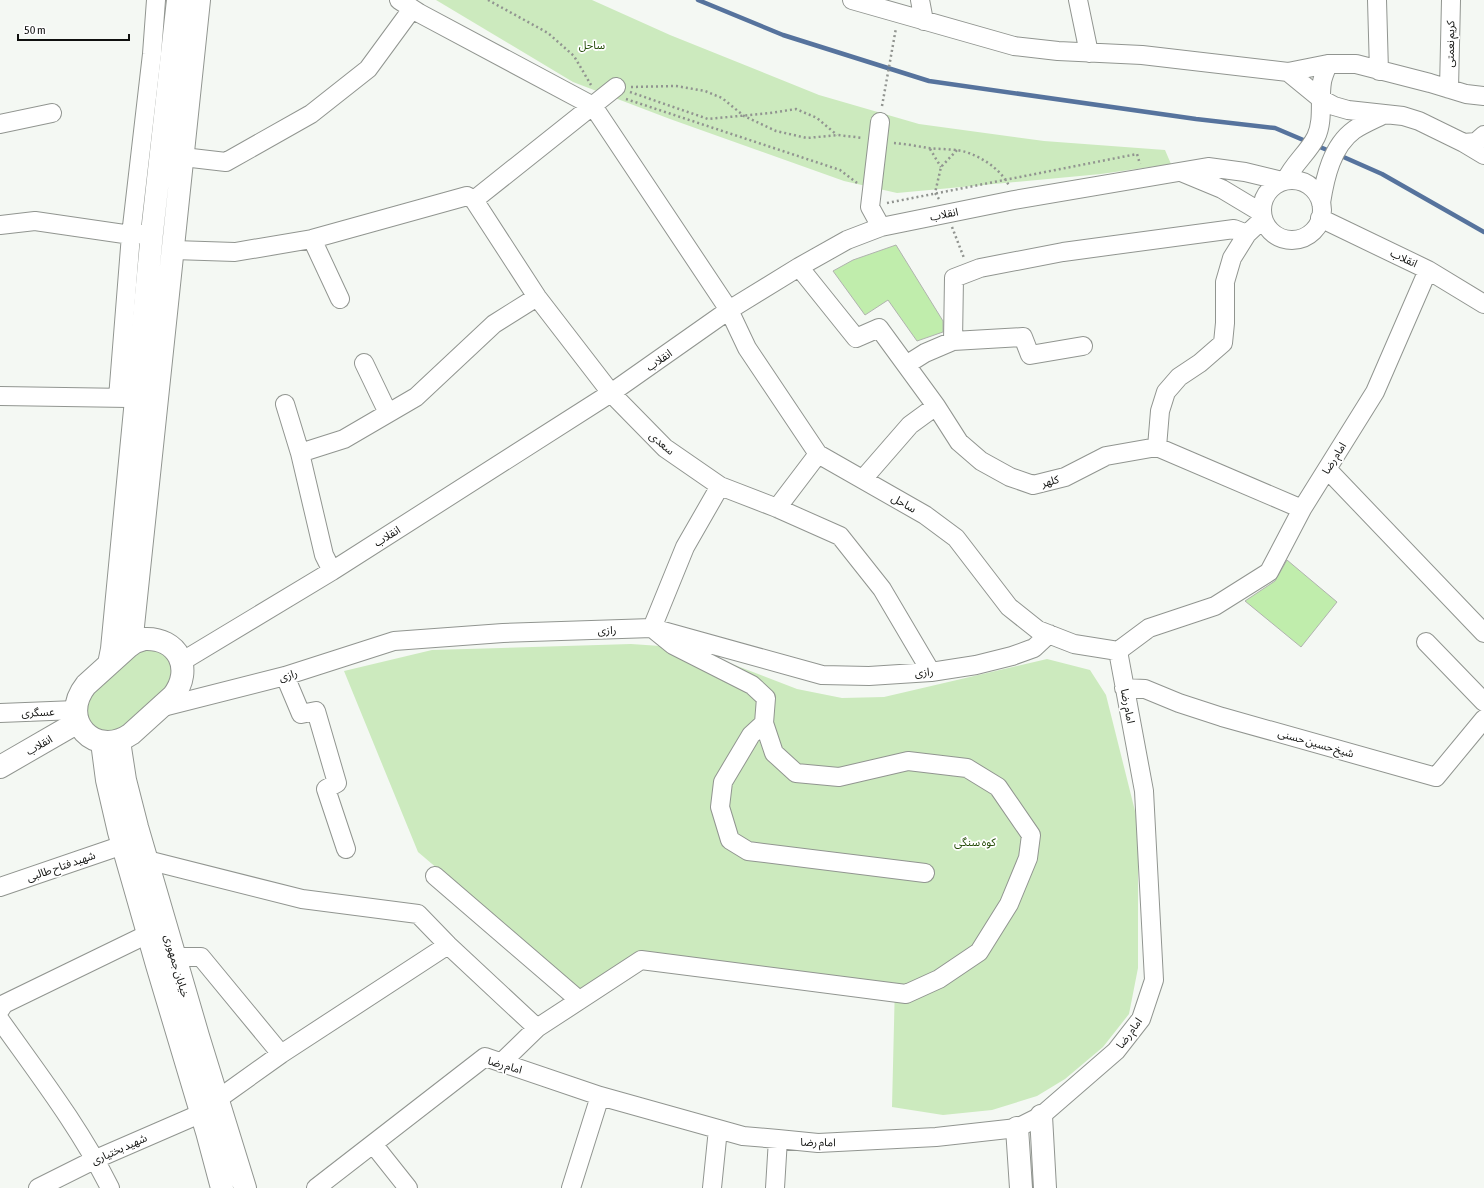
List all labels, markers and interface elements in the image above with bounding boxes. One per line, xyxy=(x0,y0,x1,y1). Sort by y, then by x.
scale bar xyxy=(18,16,129,42)
street label: کریم نعمتی xyxy=(1444,20,1459,68)
text: 50 m xyxy=(24,23,46,37)
park label: ساحل xyxy=(579,39,606,52)
street label: انقلاب xyxy=(929,205,959,224)
street label: انقلاب xyxy=(1388,247,1419,271)
street label: انقلاب xyxy=(644,347,675,374)
street label: سعدی xyxy=(647,429,677,458)
street label: امام رضا xyxy=(1320,440,1350,477)
street label: کلهر xyxy=(1039,473,1061,490)
street label: ساحل xyxy=(889,491,919,516)
street label: انقلاب xyxy=(372,523,403,550)
street label: رازی xyxy=(597,624,617,637)
street label: رازی xyxy=(914,665,934,680)
street label: رازی xyxy=(277,667,299,684)
street label: امام رضا xyxy=(1117,688,1137,725)
street label: عسگری xyxy=(21,705,55,720)
street label: شیخ حسین حسنی xyxy=(1276,726,1356,762)
street label: انقلاب xyxy=(24,733,55,758)
park label: کوه سنگی xyxy=(954,836,996,849)
street label: شهید فتاح طالبی xyxy=(25,849,98,885)
street label: خیابان جمهوری xyxy=(161,933,192,1000)
street label: امام رضا xyxy=(1114,1015,1146,1052)
street label: امام رضا xyxy=(486,1054,524,1078)
street label: شهید بختیاری xyxy=(89,1131,149,1168)
street label: امام رضا xyxy=(800,1136,836,1150)

